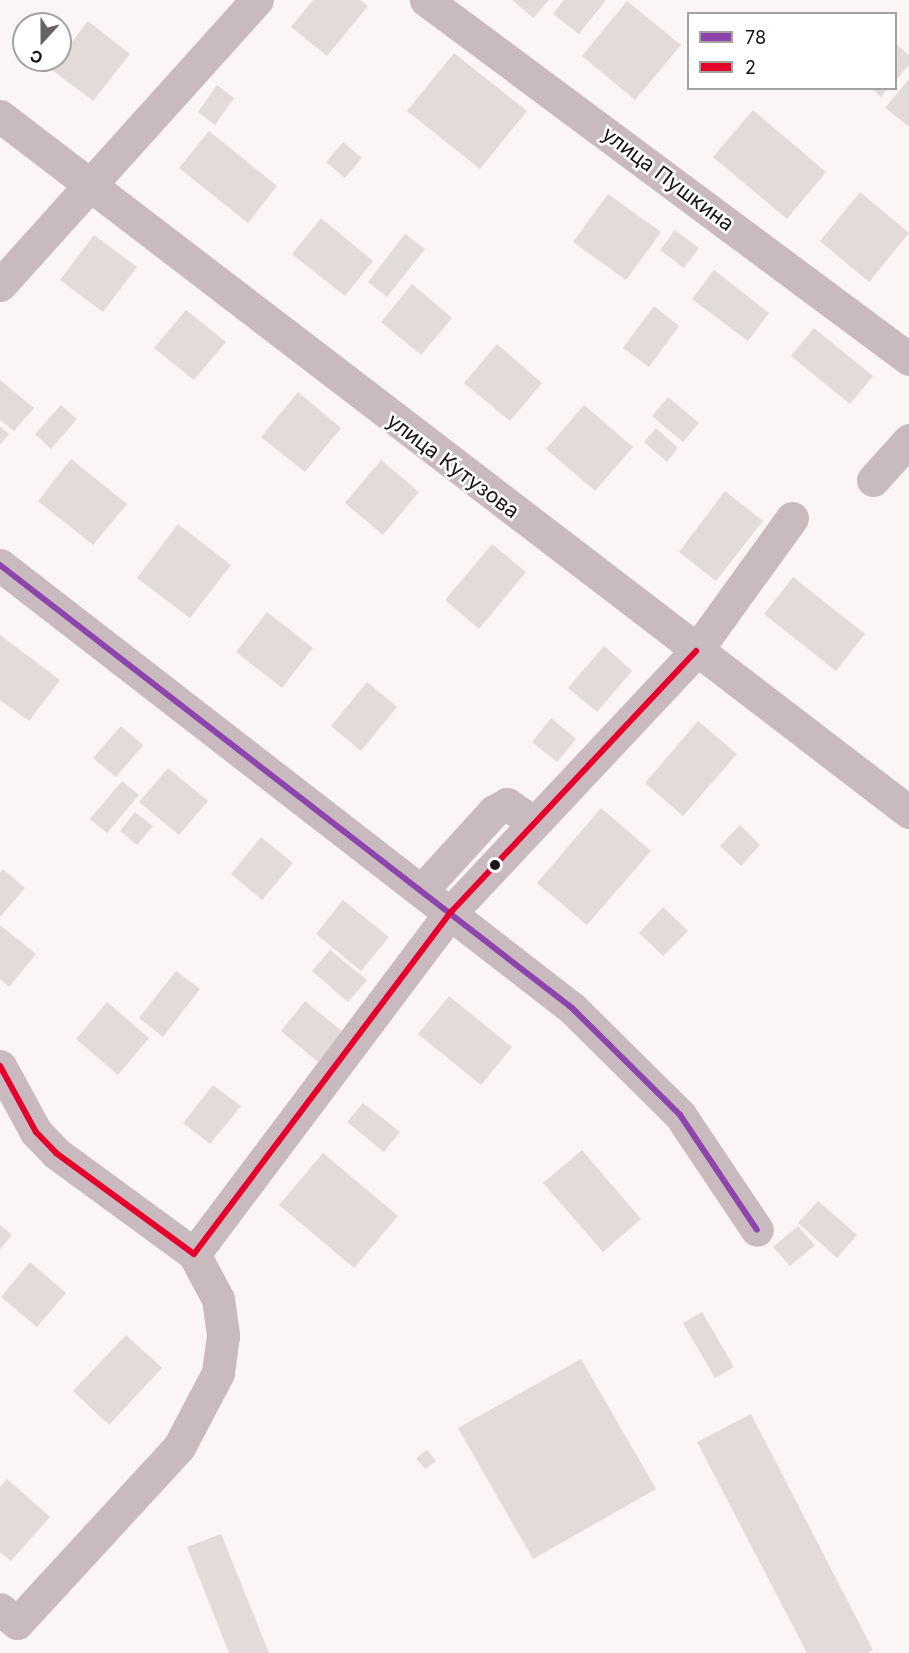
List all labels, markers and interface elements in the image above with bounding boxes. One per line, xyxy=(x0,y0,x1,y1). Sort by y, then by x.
north arrow xyxy=(12,12,72,72)
legend xyxy=(687,12,897,90)
text: 78 xyxy=(745,27,766,48)
text: С xyxy=(27,45,45,68)
text: 2 xyxy=(745,57,756,78)
street label: улица Пушкина xyxy=(597,121,739,237)
street label: улица Кутузова xyxy=(382,408,524,524)
unlabelled marker xyxy=(489,859,501,871)

